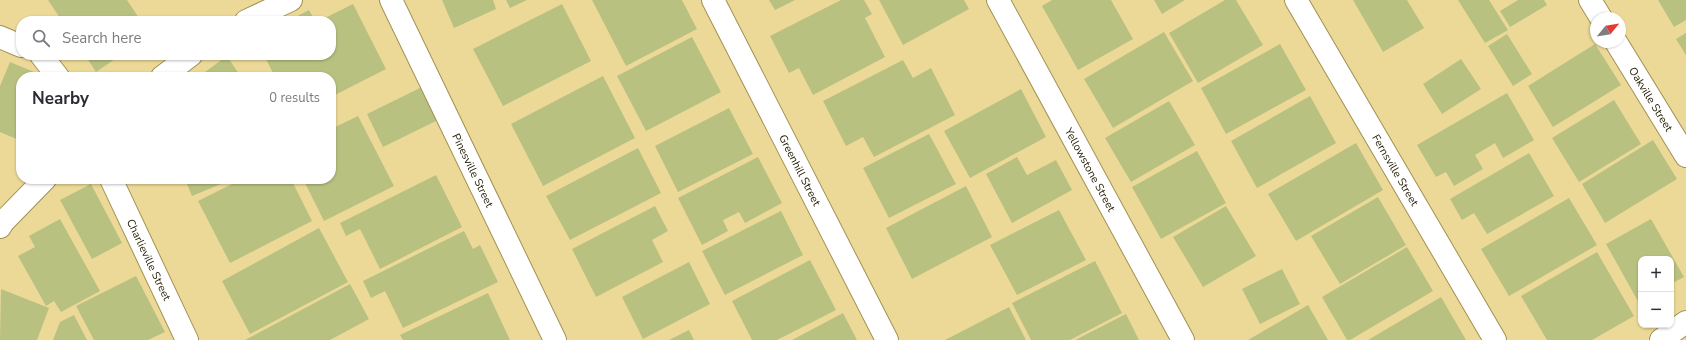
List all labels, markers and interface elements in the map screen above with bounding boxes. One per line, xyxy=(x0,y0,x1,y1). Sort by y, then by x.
north arrow xyxy=(1590,12,1626,48)
search box xyxy=(16,16,336,60)
icon: search xyxy=(30,27,52,49)
text: Search here xyxy=(62,28,142,48)
street label: Oakville Street xyxy=(1626,64,1677,134)
text: Nearby xyxy=(32,87,89,110)
text: 0 results xyxy=(269,89,320,107)
street label: Yellowstone Street xyxy=(1061,124,1119,214)
street label: Pinesville Street xyxy=(449,131,497,210)
street label: Fernsville Street xyxy=(1369,131,1422,209)
street label: Greenhill Street xyxy=(776,132,825,208)
street label: Charlieville Street xyxy=(123,216,175,303)
map controls xyxy=(1638,256,1674,328)
button: + xyxy=(1638,256,1674,292)
button: − xyxy=(1638,292,1674,328)

